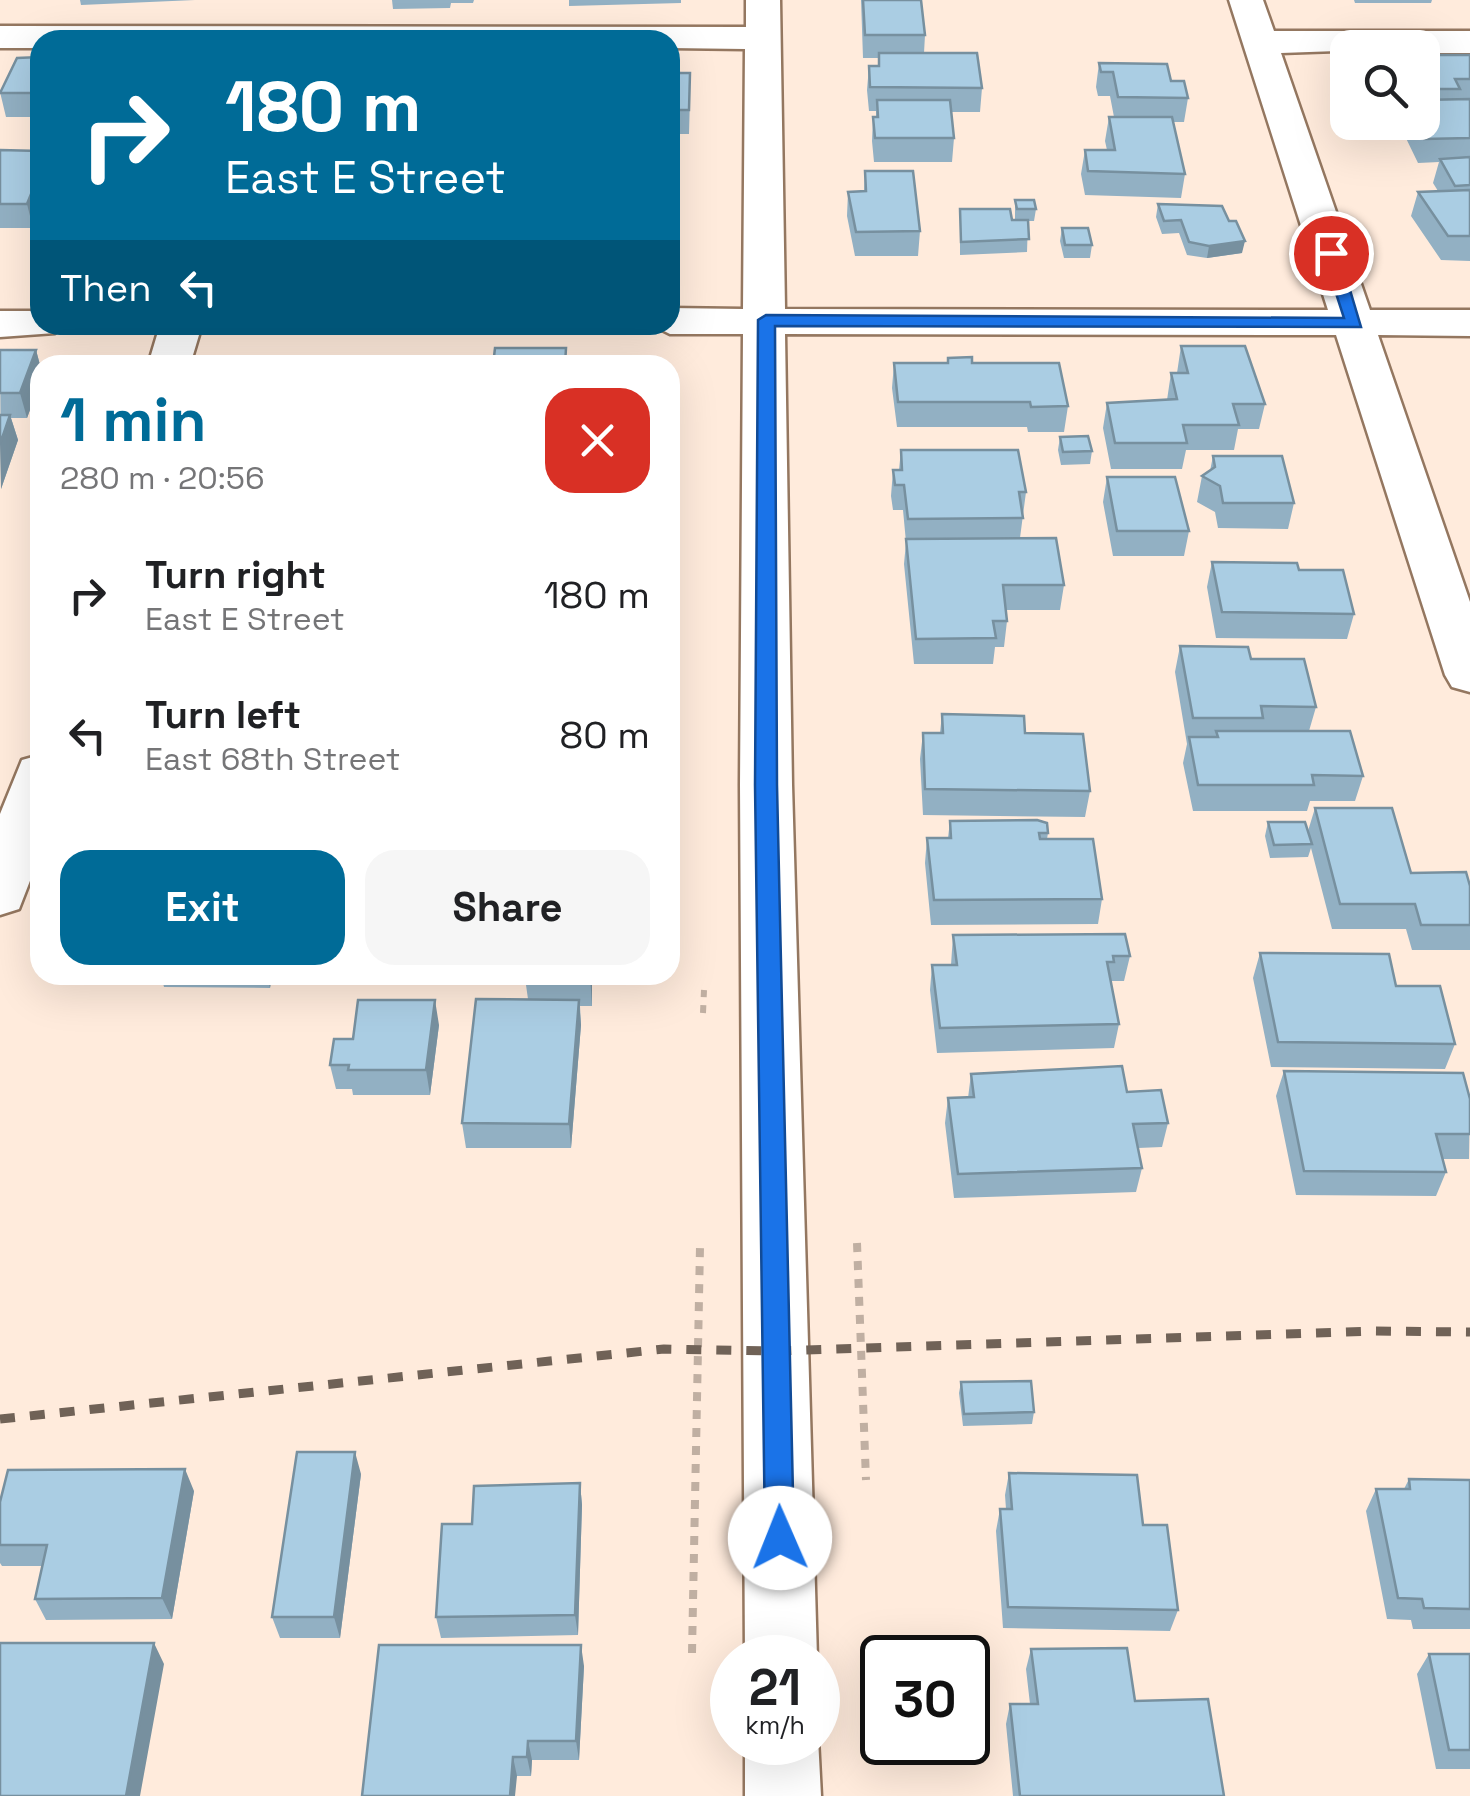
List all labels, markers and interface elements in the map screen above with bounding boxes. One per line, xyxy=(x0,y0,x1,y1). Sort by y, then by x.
map controls xyxy=(1330,30,1440,140)
button: search xyxy=(1330,30,1440,140)
text: 180 m xyxy=(225,62,422,151)
icon: right xyxy=(60,70,190,200)
text: East E Street xyxy=(225,149,506,206)
pin xyxy=(1289,211,1374,296)
icon: arrive xyxy=(1304,226,1359,281)
icon: left xyxy=(171,260,226,315)
text: Then xyxy=(60,264,151,312)
text: 1 min xyxy=(60,382,207,459)
button: close xyxy=(545,388,650,493)
text: 280 m · 20:56 xyxy=(60,458,265,498)
text: Turn right xyxy=(145,551,326,599)
icon: right xyxy=(60,568,115,623)
text: 180 m xyxy=(544,571,650,619)
text: East E Street xyxy=(145,599,345,639)
text: Turn left xyxy=(145,691,301,739)
icon: left xyxy=(60,708,115,763)
text: 80 m xyxy=(560,711,650,759)
text: East 68th Street xyxy=(145,739,401,779)
button: Exit xyxy=(60,850,345,965)
button: Share xyxy=(365,850,650,965)
position arrow xyxy=(728,1486,832,1590)
speed limit sign: 30 xyxy=(860,1635,990,1765)
text: 21 xyxy=(749,1656,801,1720)
text: km/h xyxy=(745,1709,805,1741)

